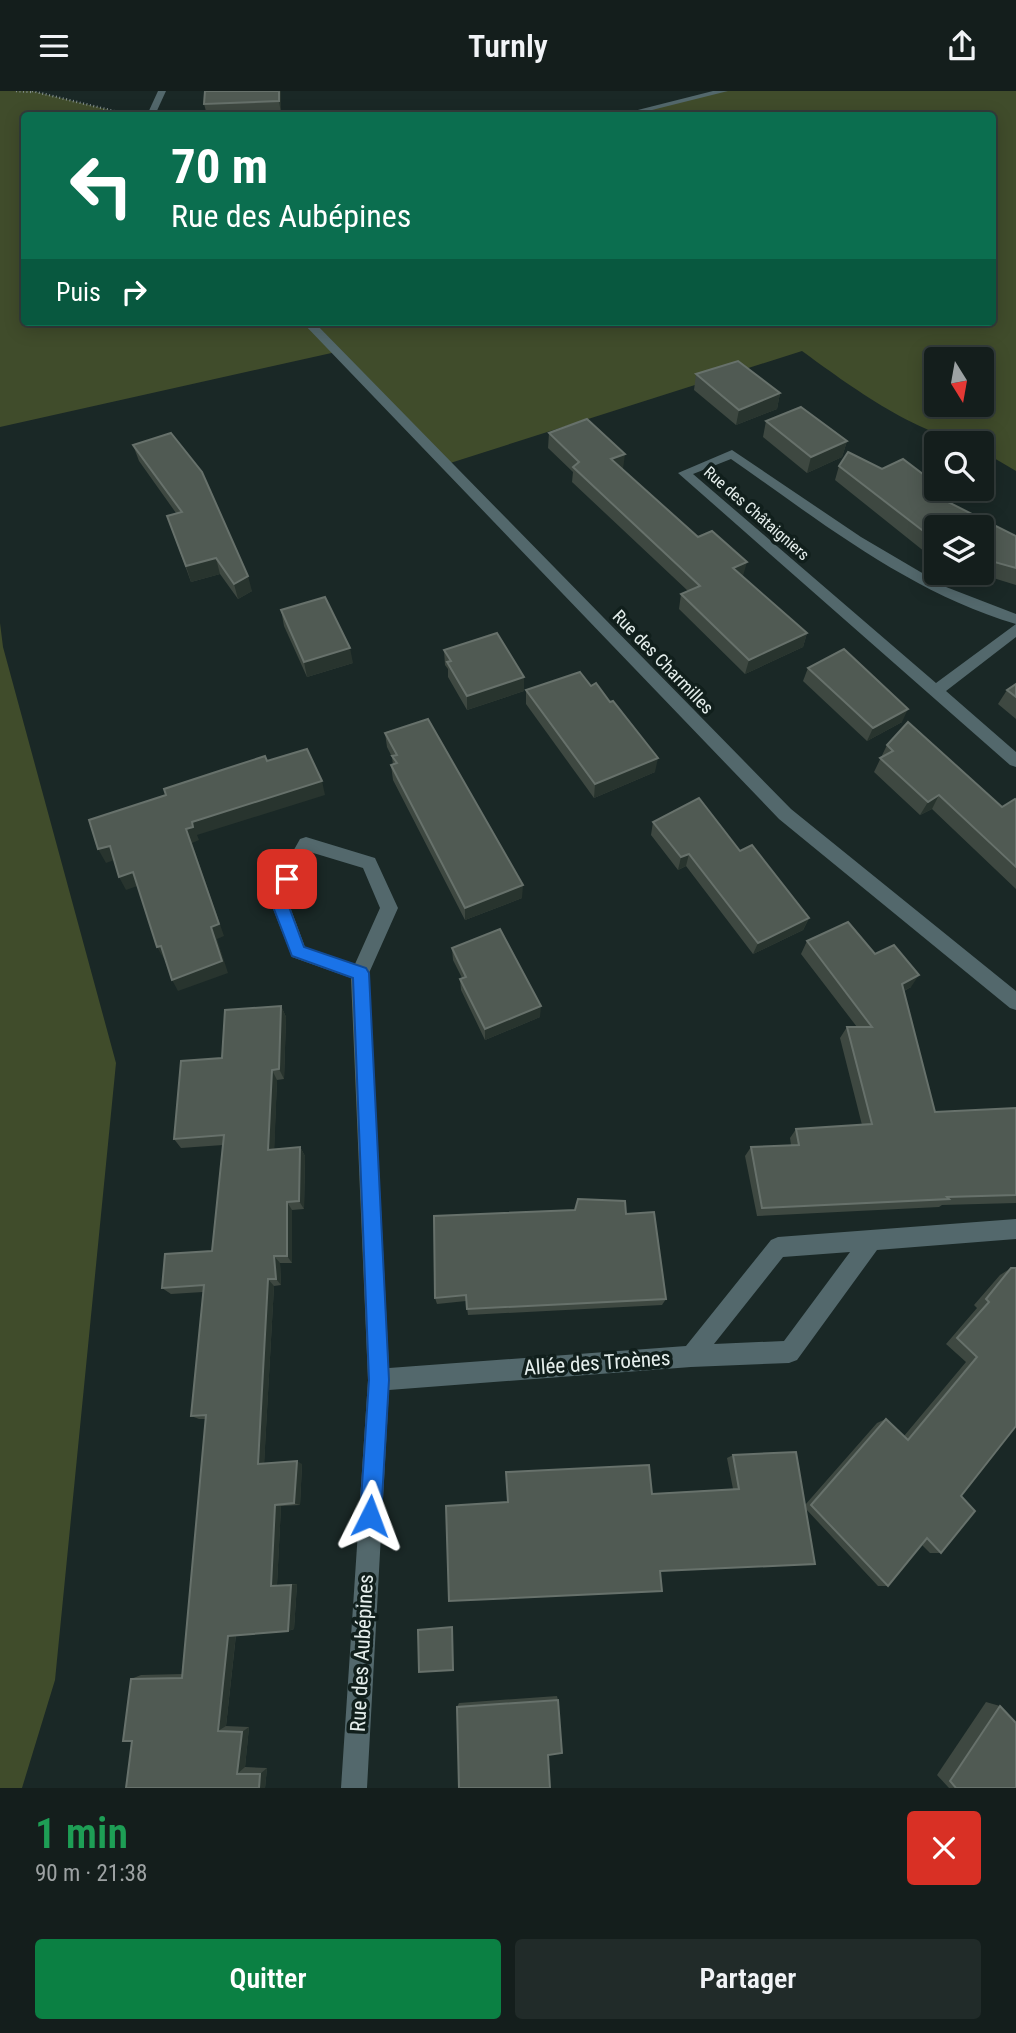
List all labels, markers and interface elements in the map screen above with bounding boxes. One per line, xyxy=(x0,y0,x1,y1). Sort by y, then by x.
icon: menu xyxy=(35,27,73,65)
text: Turnly xyxy=(468,27,548,65)
icon: share xyxy=(943,27,981,65)
text: 70 m xyxy=(171,138,268,195)
icon: left xyxy=(56,140,147,231)
text: Rue des Aubépines xyxy=(171,197,411,235)
icon: right xyxy=(115,273,153,311)
text: Puis xyxy=(56,277,101,307)
north arrow xyxy=(924,347,994,417)
map controls xyxy=(924,347,994,585)
button: search xyxy=(924,431,994,501)
street label: Rue des Châtaigniers xyxy=(700,462,813,564)
button: layers xyxy=(924,515,994,585)
street label: Rue des Charmilles xyxy=(609,605,718,718)
pin xyxy=(257,849,317,909)
icon: arrive xyxy=(268,860,306,898)
street label: Allée des Troènes xyxy=(523,1346,671,1380)
position arrow xyxy=(333,1479,407,1553)
street label: Rue des Aubépines xyxy=(346,1574,378,1732)
text: 1 min xyxy=(35,1809,128,1858)
button: close xyxy=(907,1811,981,1885)
text: 90 m · 21:38 xyxy=(35,1860,147,1887)
button: Quitter xyxy=(35,1939,501,2019)
button: Partager xyxy=(515,1939,981,2019)

